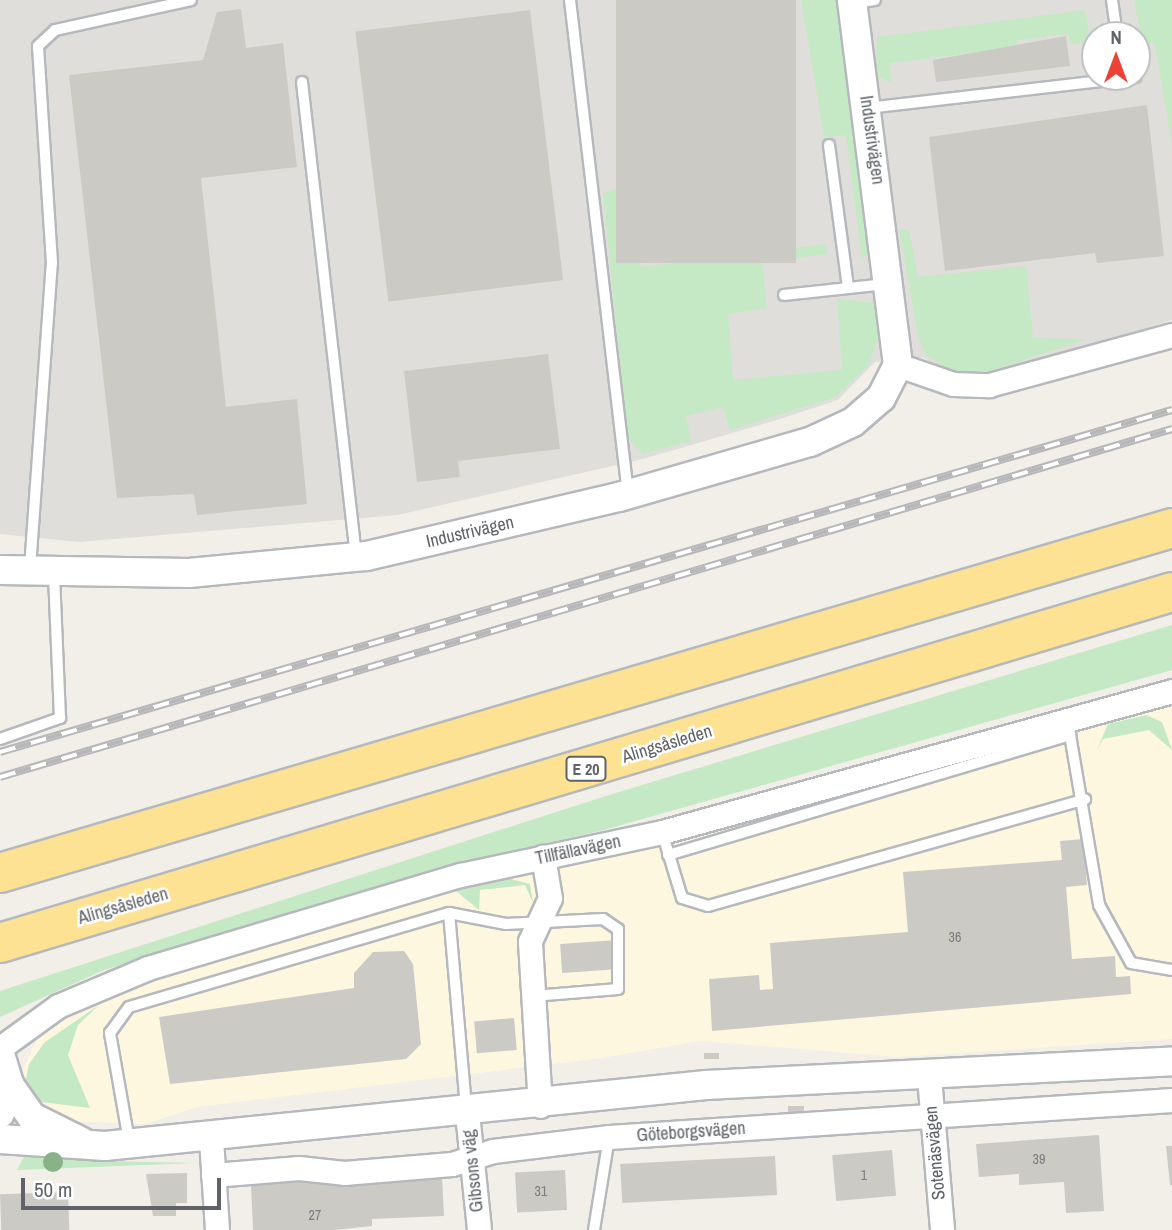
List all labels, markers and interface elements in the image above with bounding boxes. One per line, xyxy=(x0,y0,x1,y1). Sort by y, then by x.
north arrow xyxy=(1081,21,1151,91)
text: N xyxy=(1110,24,1122,50)
street label: Industrivägen xyxy=(855,94,889,186)
street label: Industrivägen xyxy=(424,511,516,553)
street label: Alingsåsleden xyxy=(620,720,714,768)
road number: E 20 xyxy=(565,756,607,782)
street label: Tillfällavägen xyxy=(533,830,623,870)
street label: Alingsåsleden xyxy=(75,883,171,929)
house number: 36 xyxy=(949,929,961,945)
street label: Sotenäsvägen xyxy=(920,1105,950,1201)
street label: Göteborgsvägen xyxy=(636,1117,746,1147)
street label: Gibsons väg xyxy=(458,1129,488,1213)
house number: 39 xyxy=(1033,1151,1045,1167)
scale bar xyxy=(24,1164,224,1208)
house number: 1 xyxy=(861,1167,867,1183)
text: 50 m xyxy=(34,1175,72,1204)
house number: 31 xyxy=(535,1183,547,1199)
house number: 27 xyxy=(309,1207,321,1223)

